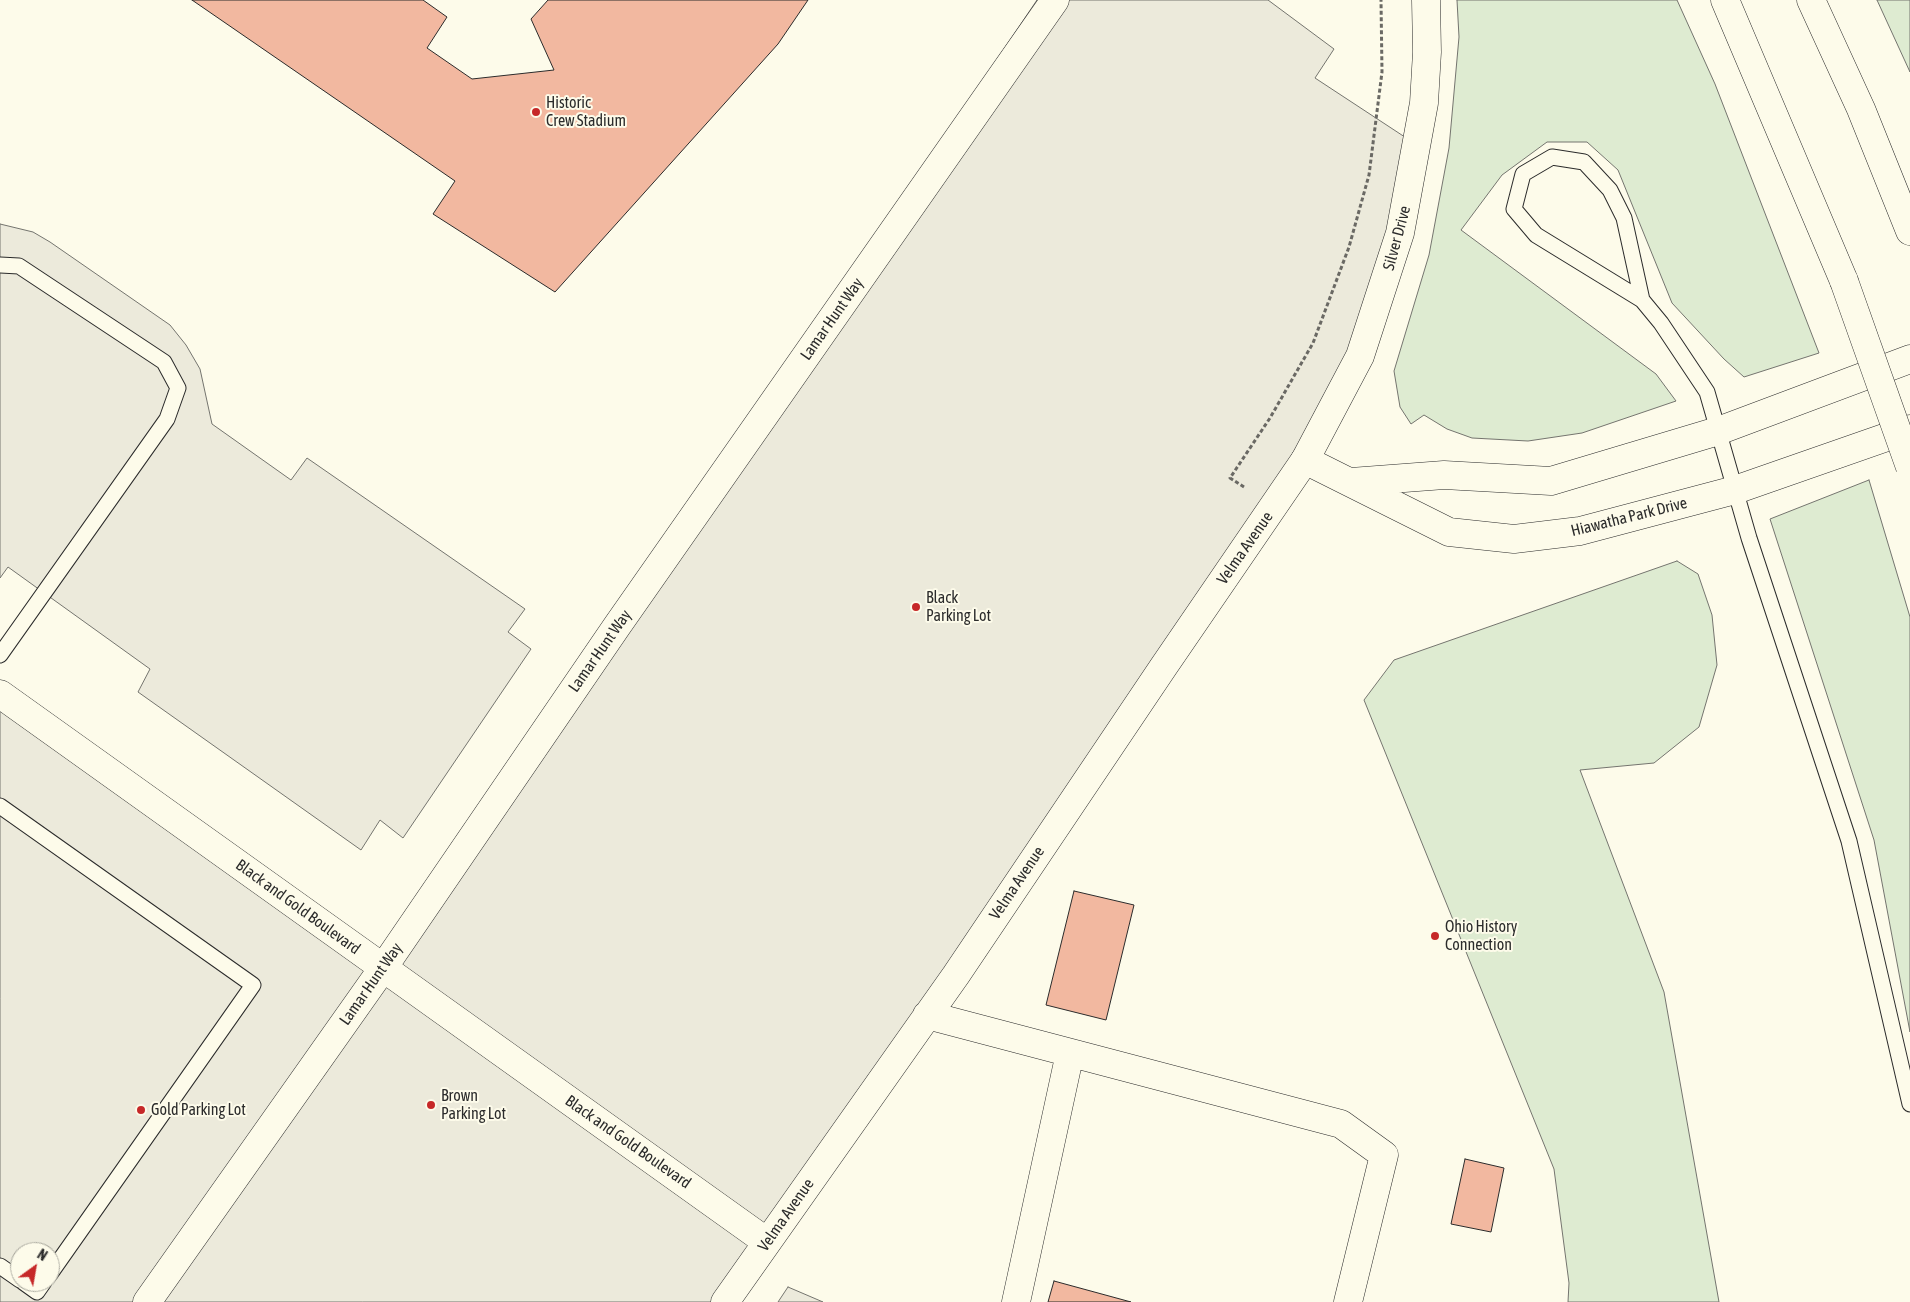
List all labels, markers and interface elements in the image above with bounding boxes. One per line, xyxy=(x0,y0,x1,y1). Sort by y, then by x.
place label: Historic Crew Stadium xyxy=(546,93,626,131)
marker: Historic Crew Stadium xyxy=(530,106,542,118)
street label: Silver Drive xyxy=(1379,204,1415,272)
street label: Lamar Hunt Way xyxy=(797,274,867,364)
street label: Hiawatha Park Drive xyxy=(1569,493,1689,541)
street label: Velma Avenue xyxy=(1213,508,1277,588)
place label: Black Parking Lot xyxy=(926,588,991,626)
marker: Black Parking Lot xyxy=(910,601,922,613)
street label: Lamar Hunt Way xyxy=(565,606,635,696)
street label: Velma Avenue xyxy=(985,843,1049,923)
street label: Black and Gold Boulevard xyxy=(232,855,364,959)
place label: Ohio History Connection xyxy=(1445,917,1517,955)
marker: Ohio History Connection xyxy=(1429,930,1441,942)
street label: Lamar Hunt Way xyxy=(336,939,406,1029)
place label: Brown Parking Lot xyxy=(441,1086,506,1124)
street label: Black and Gold Boulevard xyxy=(561,1091,695,1193)
marker: Brown Parking Lot xyxy=(425,1099,437,1111)
place label: Gold Parking Lot xyxy=(151,1100,246,1120)
marker: Gold Parking Lot xyxy=(135,1104,147,1116)
street label: Velma Avenue xyxy=(754,1175,818,1255)
north arrow xyxy=(10,1242,60,1292)
text: N xyxy=(35,1246,50,1264)

